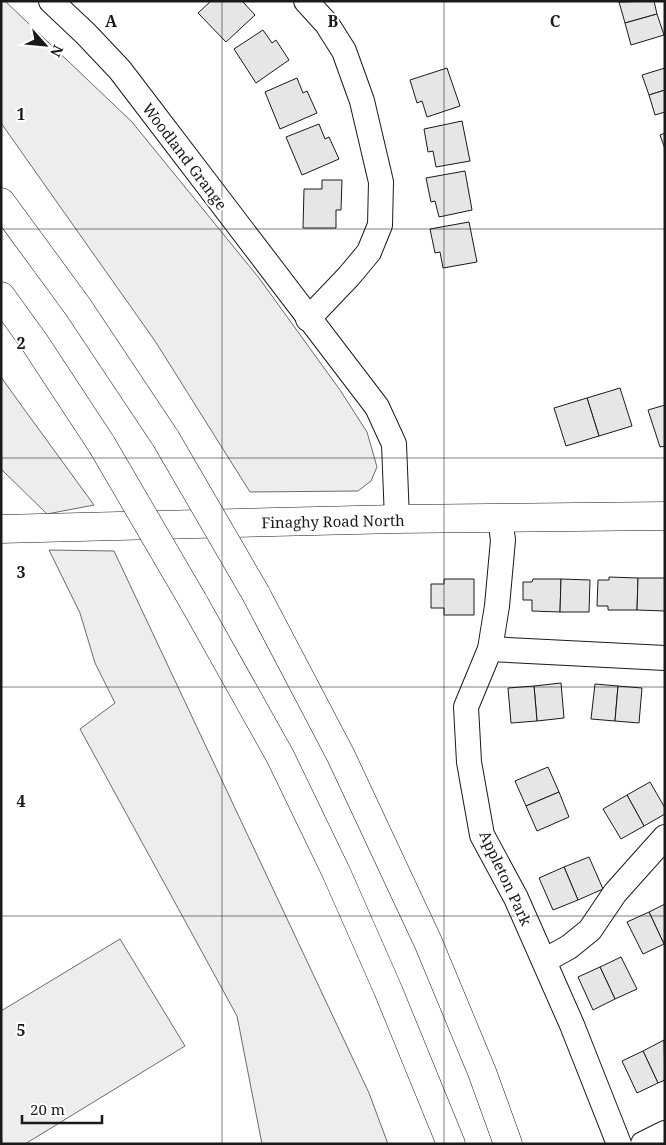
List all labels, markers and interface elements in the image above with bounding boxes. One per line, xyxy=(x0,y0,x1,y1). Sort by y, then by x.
text: A xyxy=(105,10,118,32)
text: B xyxy=(328,10,339,32)
text: C xyxy=(550,10,561,32)
north arrow xyxy=(20,20,70,70)
text: N xyxy=(46,42,68,60)
street label: Woodland Grange xyxy=(138,99,232,213)
text: 1 xyxy=(16,103,26,125)
text: 2 xyxy=(16,332,26,354)
street label: Finaghy Road North xyxy=(261,510,405,532)
text: 3 xyxy=(16,561,26,583)
text: 4 xyxy=(16,790,26,812)
street label: Appleton Park xyxy=(475,827,537,929)
text: 5 xyxy=(16,1019,26,1041)
scale bar xyxy=(22,1092,102,1124)
text: 20 m xyxy=(30,1099,65,1119)

